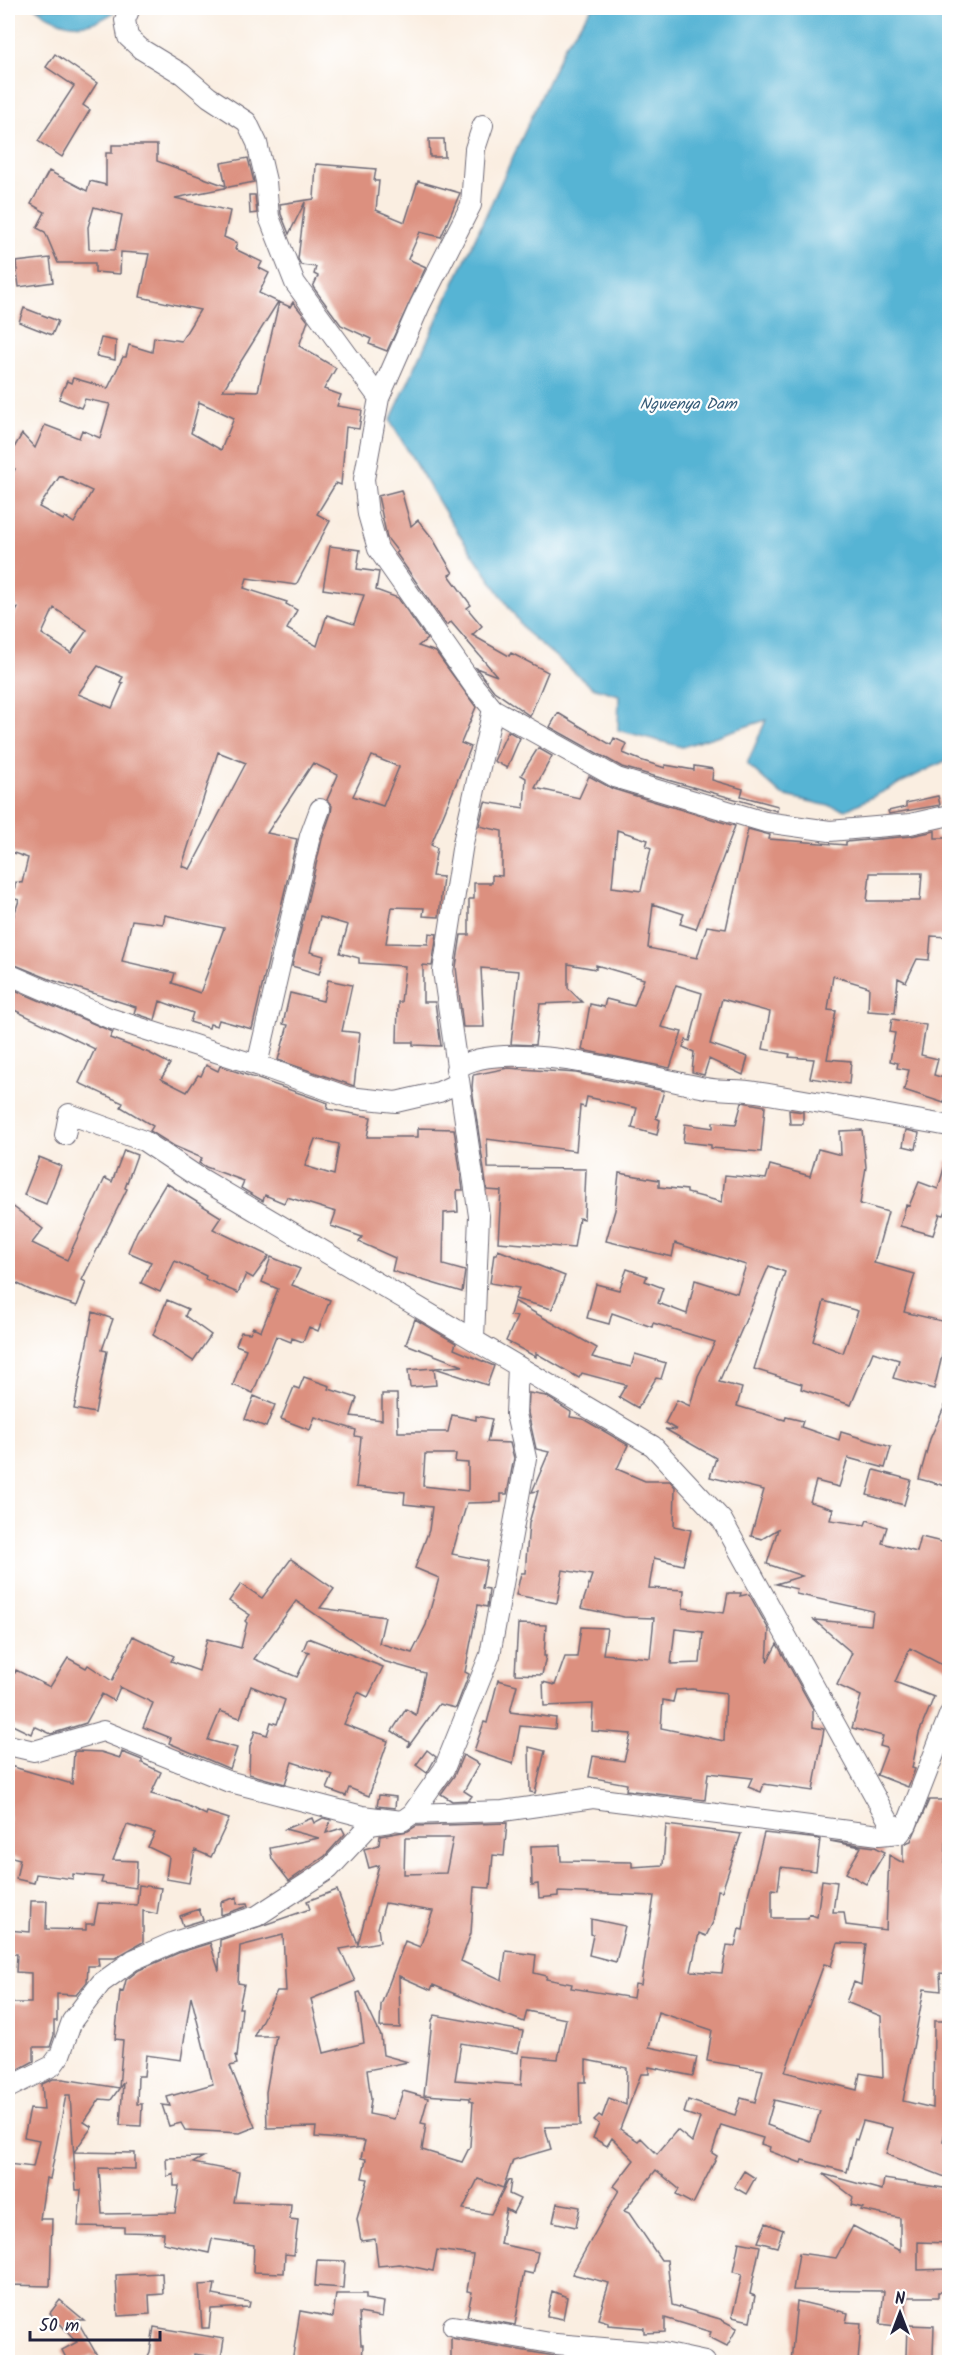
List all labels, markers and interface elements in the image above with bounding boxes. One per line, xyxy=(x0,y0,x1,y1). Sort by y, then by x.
water label: Ngwenya Dam xyxy=(640,392,738,417)
north arrow xyxy=(870,2283,930,2343)
text: N xyxy=(895,2287,905,2312)
scale bar xyxy=(30,2304,160,2342)
text: 50 m xyxy=(39,2312,79,2341)

